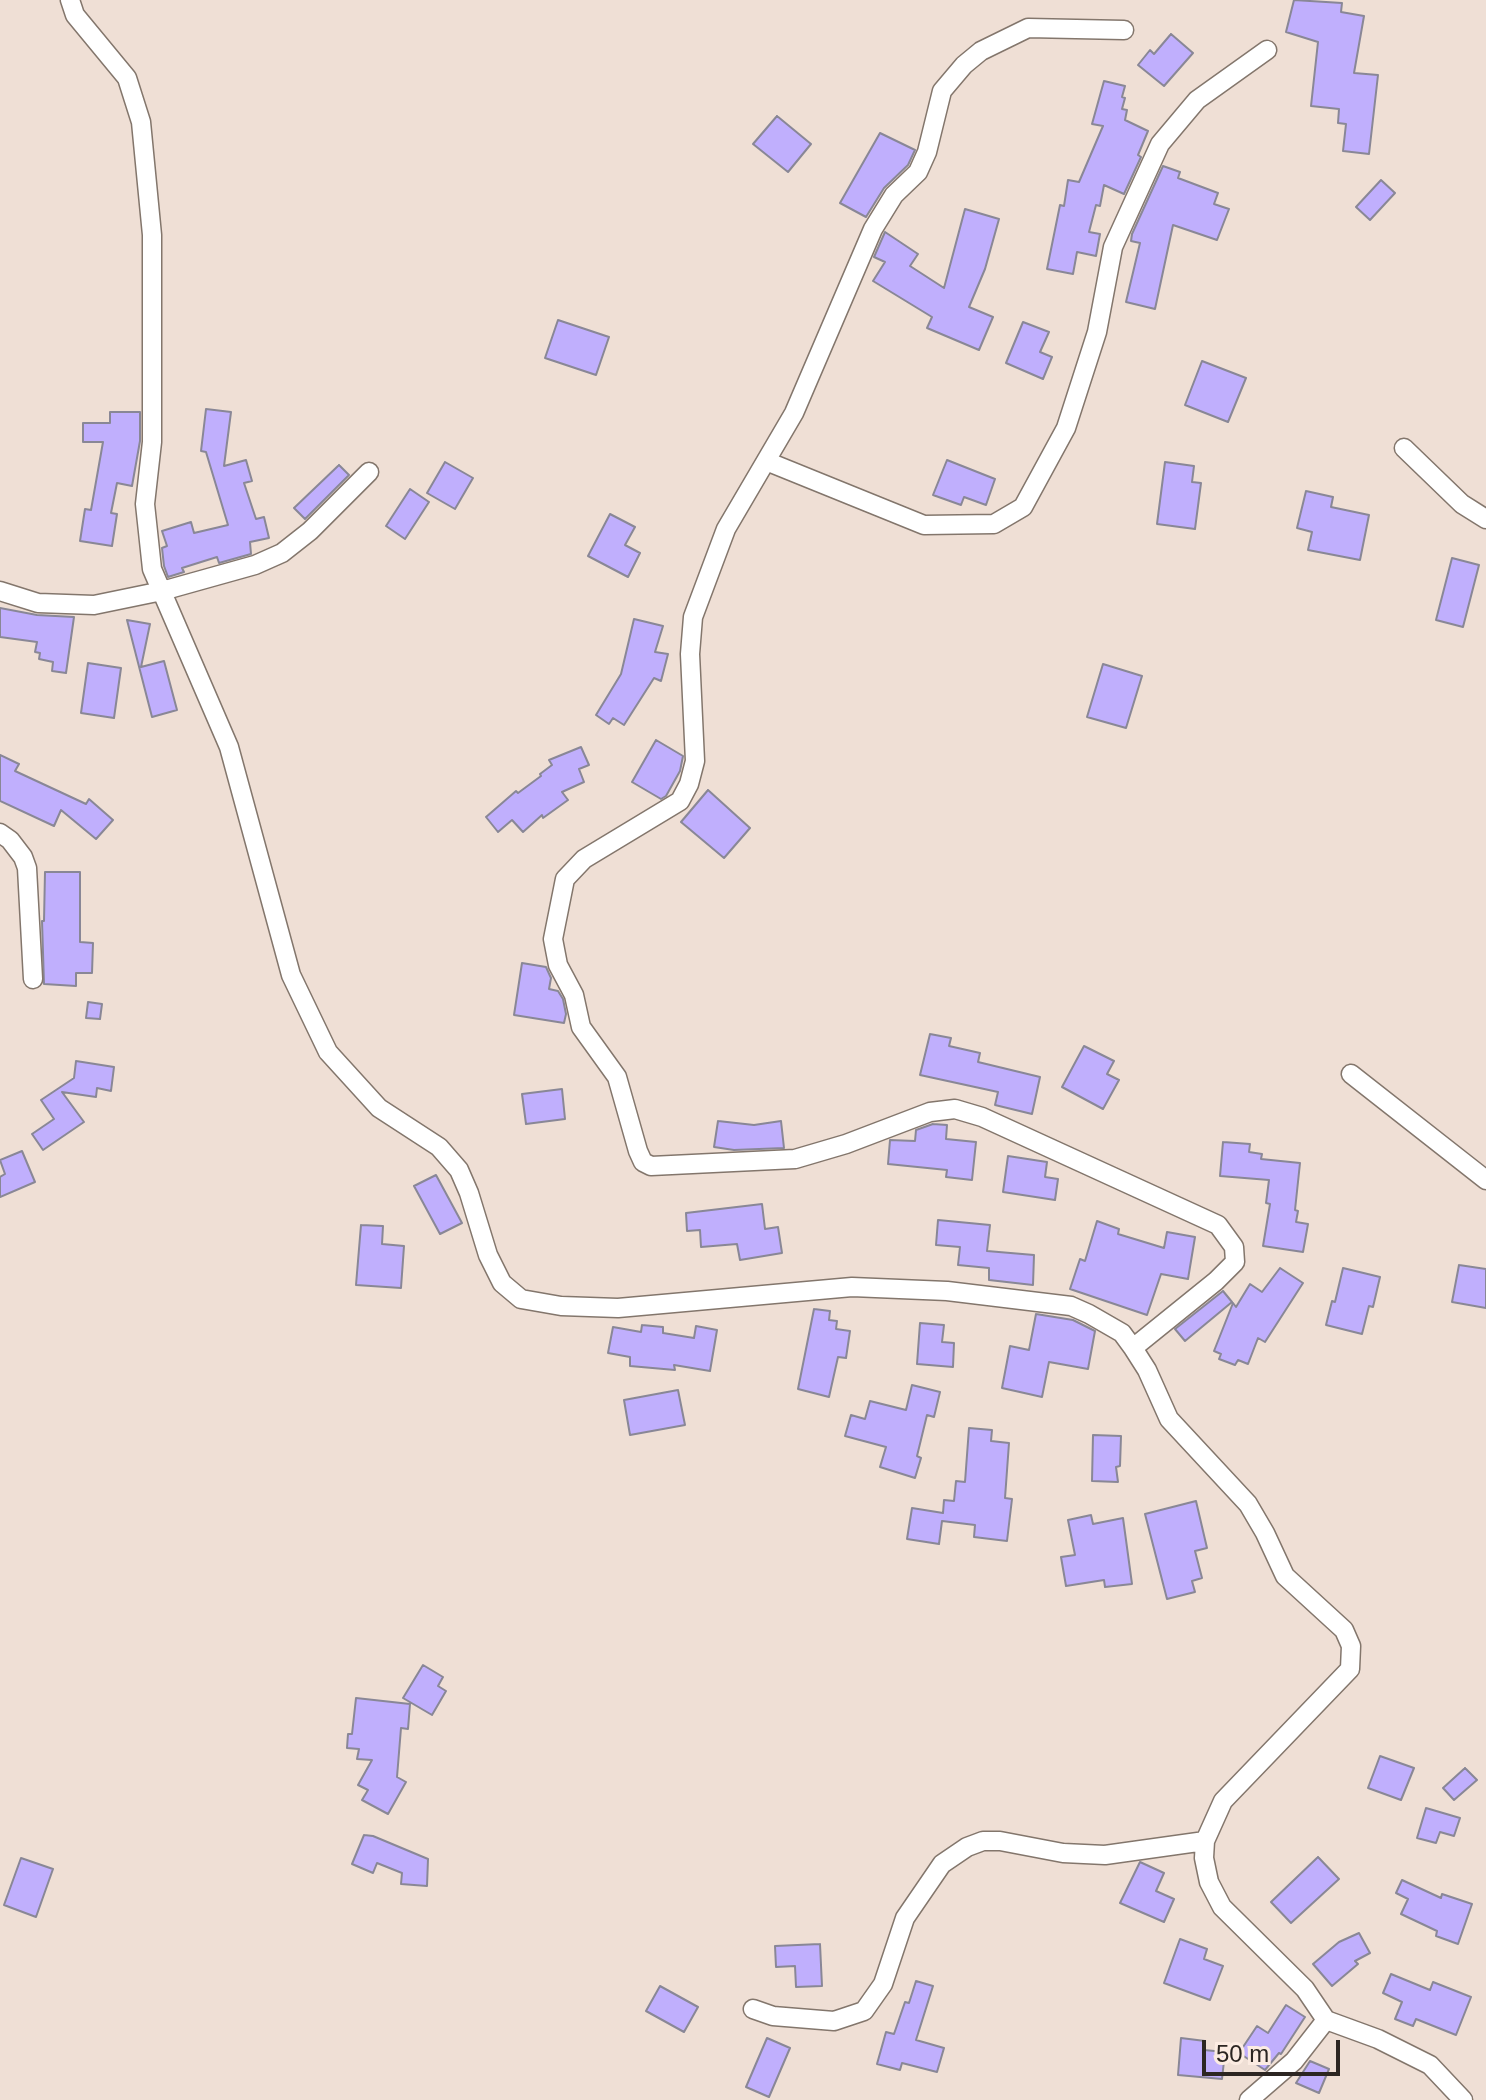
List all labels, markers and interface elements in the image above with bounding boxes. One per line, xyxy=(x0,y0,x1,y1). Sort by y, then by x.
scale bar xyxy=(1206,2024,1344,2074)
text: 50 m xyxy=(1216,2040,1269,2067)

